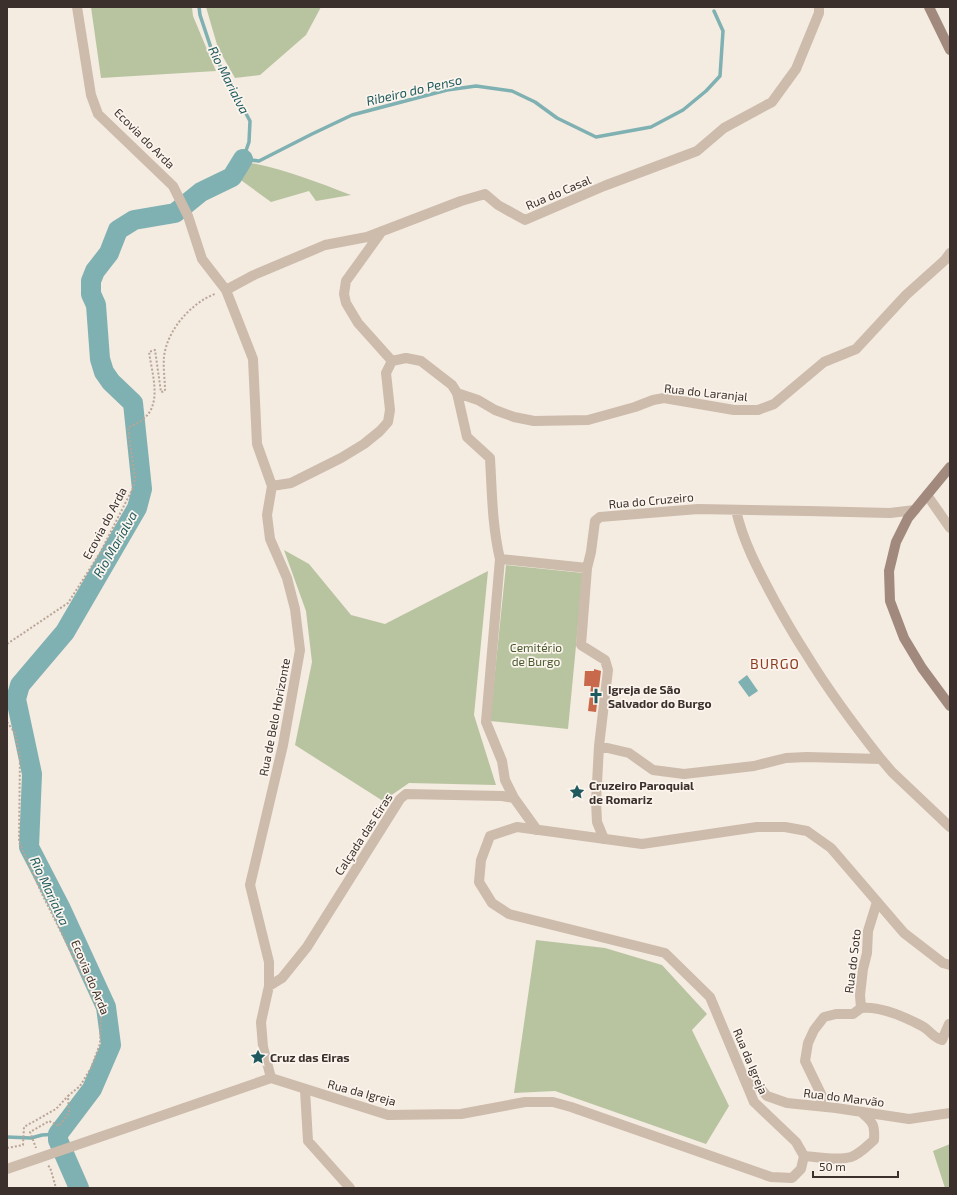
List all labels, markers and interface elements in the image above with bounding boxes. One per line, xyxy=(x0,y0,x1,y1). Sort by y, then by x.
water label: Rio Marialva xyxy=(205,43,253,117)
water label: Ribeiro do Penso xyxy=(365,71,463,109)
street label: Ecovia do Arda xyxy=(112,105,178,171)
street label: Rua do Casal xyxy=(523,172,593,212)
street label: Rua do Laranjal xyxy=(663,381,749,404)
street label: Ecovia do Arda xyxy=(79,485,129,561)
street label: Rua do Cruzeiro xyxy=(608,489,694,511)
water label: Rio Marialva xyxy=(90,508,140,580)
park label: Cemitério de Burgo xyxy=(510,640,562,668)
district label: BURGO xyxy=(750,655,800,672)
street label: Rua de Belo Horizonte xyxy=(256,657,292,777)
place label: Igreja de São Salvador do Burgo xyxy=(608,682,712,710)
church icon: Igreja de São Salvador do Burgo xyxy=(587,687,605,705)
place label: Cruzeiro Paroquial de Romariz xyxy=(589,778,694,806)
place icon: Cruzeiro Paroquial de Romariz xyxy=(568,783,586,801)
street label: Calçada das Eiras xyxy=(331,790,396,878)
water label: Rio Marialva xyxy=(27,854,73,928)
street label: Rua do Soto xyxy=(841,928,863,994)
street label: Ecovia do Arda xyxy=(69,938,113,1016)
street label: Rua da Igreja xyxy=(730,1026,771,1096)
place icon: Cruz das Eiras xyxy=(249,1048,267,1066)
place label: Cruz das Eiras xyxy=(270,1050,350,1064)
street label: Rua da Igreja xyxy=(326,1076,398,1109)
street label: Rua do Marvão xyxy=(803,1085,885,1109)
scale bar xyxy=(813,1153,898,1179)
text: 50 m xyxy=(819,1159,846,1173)

